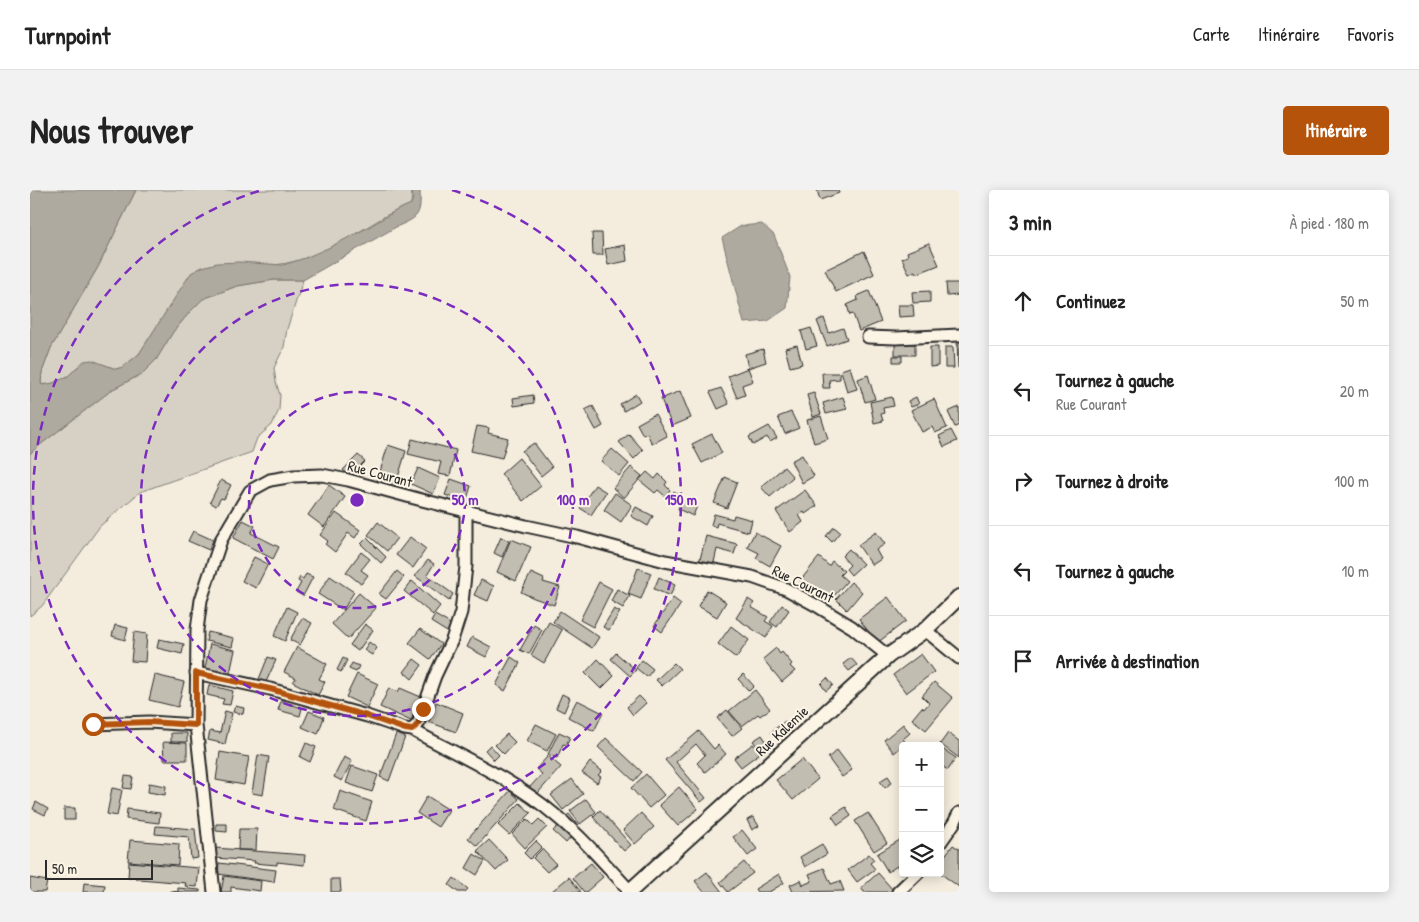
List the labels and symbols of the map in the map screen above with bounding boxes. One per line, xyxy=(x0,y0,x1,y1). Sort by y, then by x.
street label: Rue Courant xyxy=(345,455,416,492)
text: 50 m xyxy=(452,489,478,510)
text: 100 m xyxy=(557,489,589,510)
text: 150 m xyxy=(665,489,697,510)
centre of rings xyxy=(348,491,366,509)
street label: Rue Courant xyxy=(769,560,838,608)
route end xyxy=(412,698,435,721)
street label: Rue Kalemie xyxy=(751,701,813,761)
route start xyxy=(82,713,105,736)
scale bar xyxy=(45,857,152,880)

